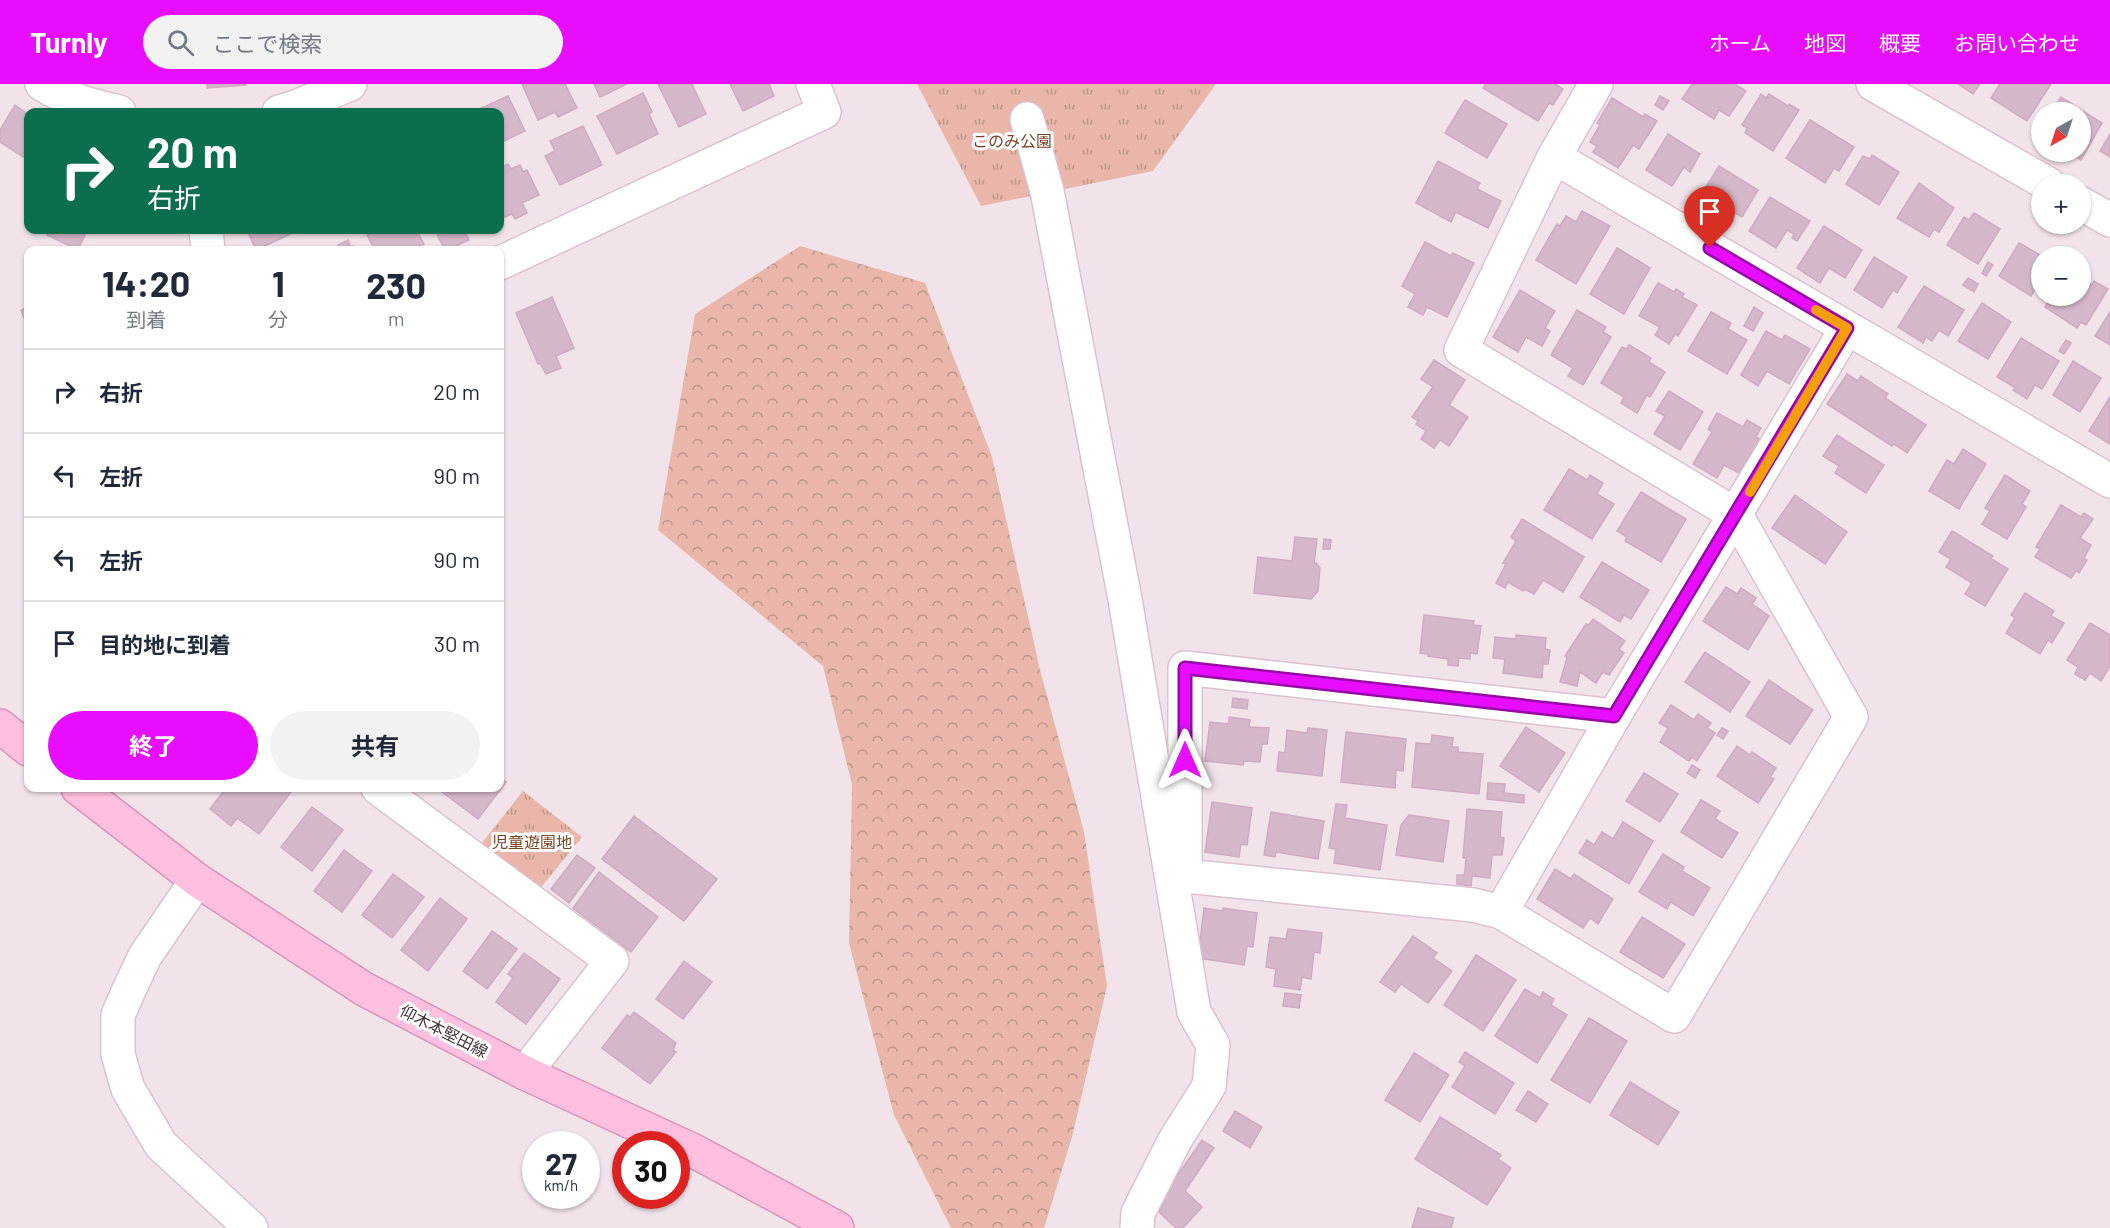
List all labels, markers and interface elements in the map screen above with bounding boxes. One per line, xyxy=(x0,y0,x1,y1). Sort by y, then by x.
search box xyxy=(143,15,563,69)
text: Turnly xyxy=(30,25,107,59)
icon: search xyxy=(164,26,197,59)
text: ここで検索 xyxy=(212,30,322,56)
text: ホーム xyxy=(1709,30,1771,55)
text: 地図 xyxy=(1804,30,1846,55)
text: 概要 xyxy=(1879,30,1921,55)
text: お問い合わせ xyxy=(1954,30,2080,55)
north arrow xyxy=(2031,102,2091,162)
map controls xyxy=(2031,102,2091,306)
text: 20 m xyxy=(147,126,238,176)
park label: このみ公園 xyxy=(972,131,1052,150)
icon: right xyxy=(48,132,126,210)
button: + xyxy=(2031,174,2091,234)
text: 右折 xyxy=(147,181,201,213)
pin xyxy=(1684,186,1735,248)
icon: arrive xyxy=(1693,195,1726,228)
button: − xyxy=(2031,246,2091,306)
text: 14:20 xyxy=(102,261,190,304)
text: 1 xyxy=(272,261,285,304)
text: 230 xyxy=(366,263,426,306)
text: m xyxy=(388,306,404,330)
text: 到着 xyxy=(126,307,166,331)
text: 分 xyxy=(268,307,288,331)
icon: right xyxy=(48,375,81,408)
text: 20 m xyxy=(433,378,480,404)
text: 右折 xyxy=(99,379,143,405)
icon: left xyxy=(48,459,81,492)
text: 90 m xyxy=(434,462,480,488)
text: 左折 xyxy=(99,463,143,489)
icon: left xyxy=(48,543,81,576)
text: 90 m xyxy=(434,546,480,572)
text: 左折 xyxy=(99,547,143,573)
icon: arrive xyxy=(48,627,81,660)
text: 30 m xyxy=(434,630,480,656)
text: 目的地に到着 xyxy=(99,631,231,657)
button: 終了 xyxy=(48,711,258,780)
button: 共有 xyxy=(270,711,480,780)
position arrow xyxy=(1153,728,1217,792)
park label: 児童遊園地 xyxy=(492,832,572,851)
street label: 仰木本堅田線 xyxy=(397,1000,491,1061)
speed limit sign: 30 xyxy=(612,1131,690,1209)
text: 27 xyxy=(545,1145,577,1181)
text: km/h xyxy=(544,1176,578,1194)

